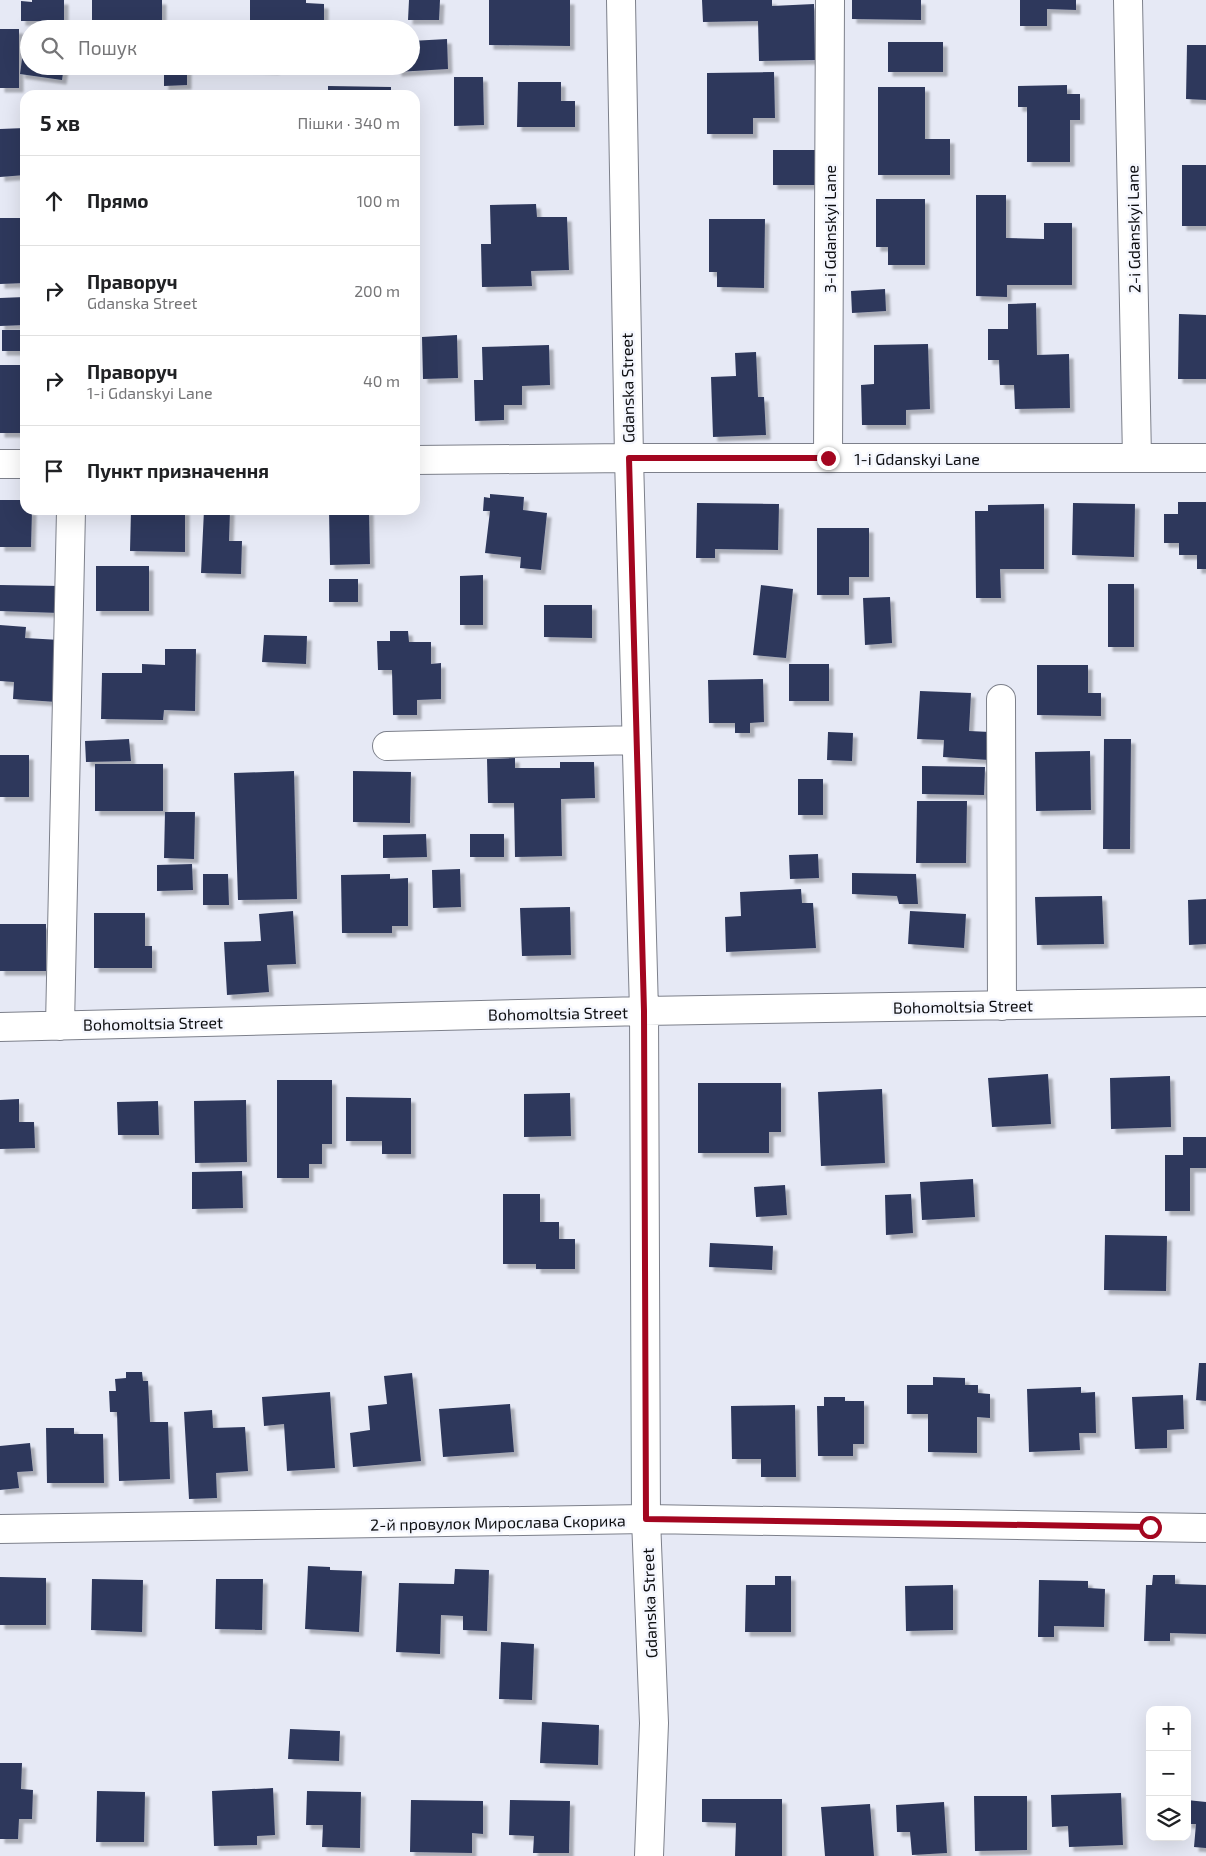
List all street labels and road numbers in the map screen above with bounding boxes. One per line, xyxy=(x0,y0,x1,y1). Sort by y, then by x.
street label: 3-i Gdanskyi Lane xyxy=(820,165,839,293)
street label: 2-i Gdanskyi Lane xyxy=(1122,165,1144,293)
street label: Gdanska Street xyxy=(617,333,637,443)
street label: 1-i Gdanskyi Lane xyxy=(854,449,980,468)
street label: Bohomoltsia Street xyxy=(893,995,1033,1017)
street label: Bohomoltsia Street xyxy=(488,1002,628,1024)
street label: Bohomoltsia Street xyxy=(83,1012,223,1034)
street label: 2-й провулок Мирослава Скорика xyxy=(370,1510,626,1535)
street label: Gdanska Street xyxy=(638,1548,660,1658)

